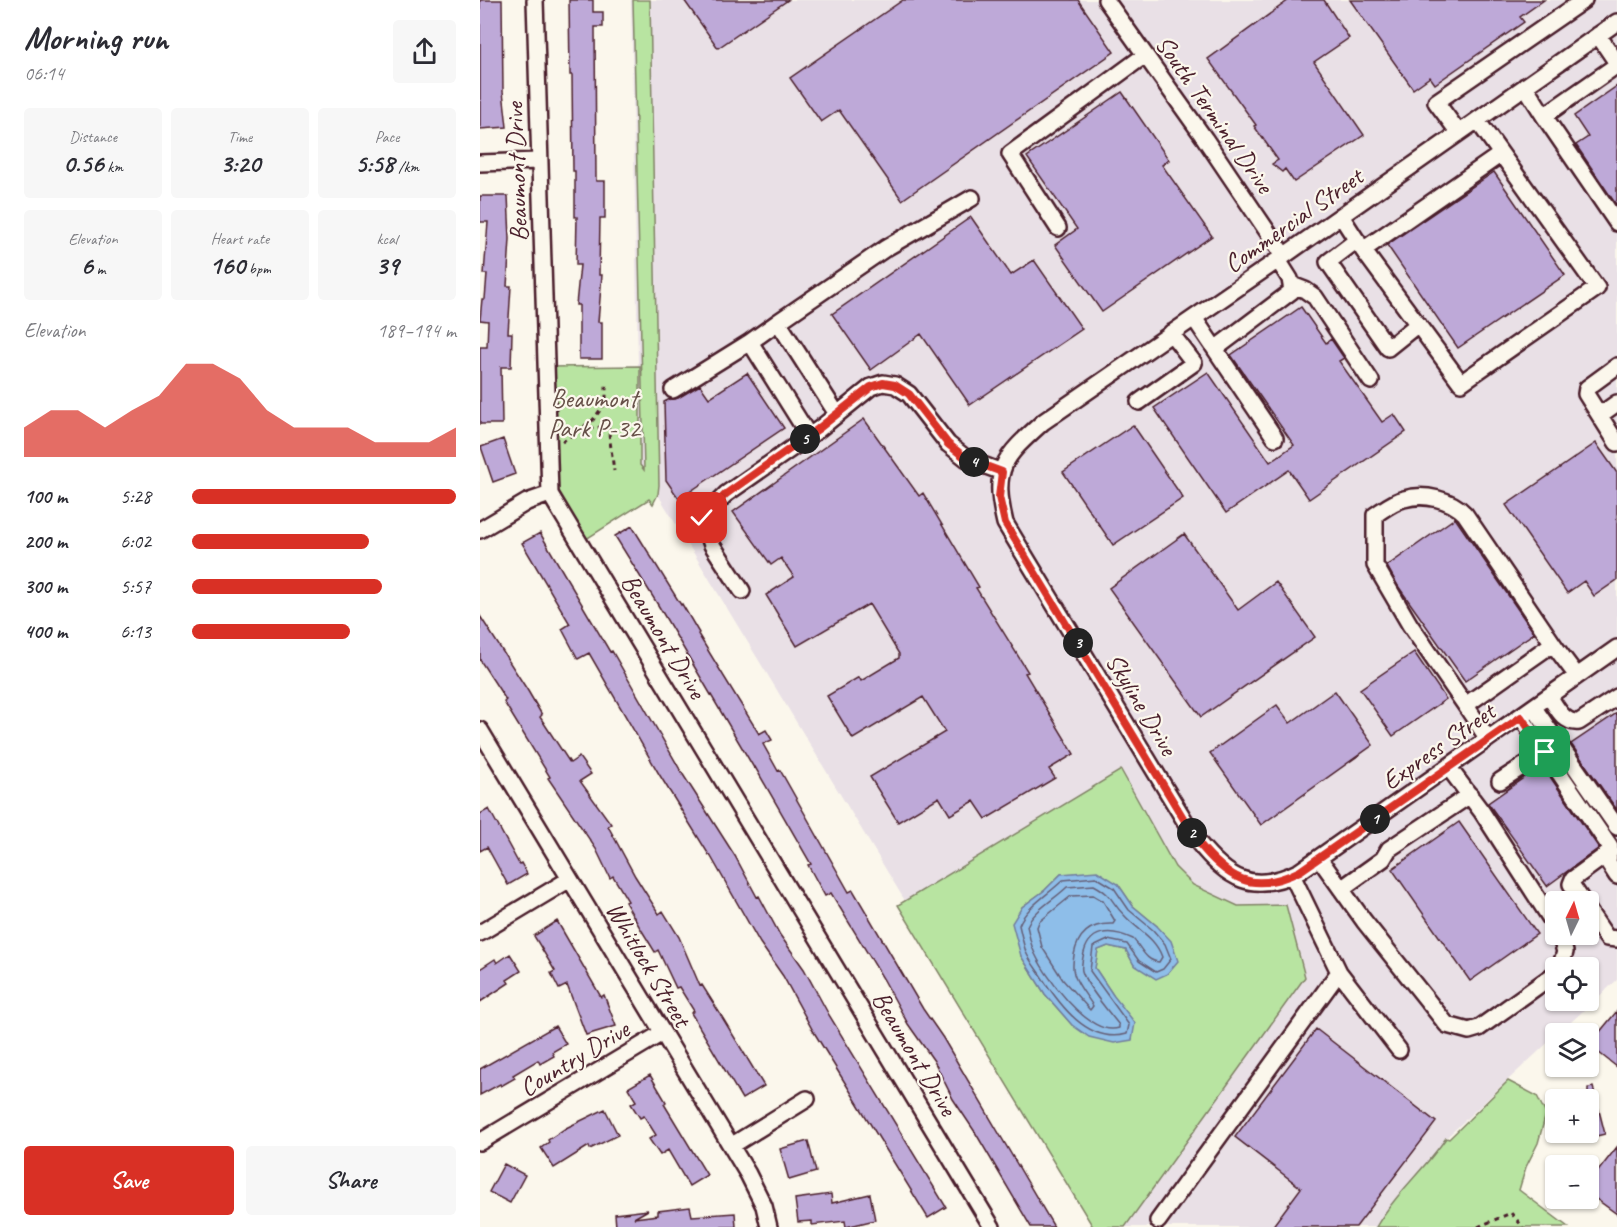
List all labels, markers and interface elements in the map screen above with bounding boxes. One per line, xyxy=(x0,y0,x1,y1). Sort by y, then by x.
text: Morning run xyxy=(24,17,168,59)
button: share xyxy=(393,20,456,83)
street label: South Terminal Drive xyxy=(1148,29,1283,202)
text: 06:14 xyxy=(24,61,64,86)
street label: Beaumont Drive xyxy=(498,100,535,242)
text: Distance xyxy=(69,127,117,147)
text: Time xyxy=(228,127,252,147)
text: Pace xyxy=(375,127,399,147)
text: 0.56 xyxy=(63,147,103,180)
text: 3:20 xyxy=(220,147,260,180)
text: 5:58 xyxy=(355,147,394,180)
text: km xyxy=(103,157,123,177)
text: /km xyxy=(394,157,419,177)
street label: Commercial Street xyxy=(1217,159,1371,280)
text: Elevation xyxy=(68,229,118,249)
text: Heart rate xyxy=(211,229,269,249)
text: kcal xyxy=(376,229,398,249)
text: 6 xyxy=(80,249,93,282)
text: 160 xyxy=(209,249,245,282)
text: 39 xyxy=(375,249,399,282)
text: m xyxy=(93,259,106,279)
text: bpm xyxy=(245,259,271,279)
text: Elevation xyxy=(24,318,86,343)
text: 189–194 m xyxy=(377,318,456,343)
park label: Beaumont Park P-32 xyxy=(548,382,642,445)
pin: 5 xyxy=(790,424,820,454)
text: 5 xyxy=(802,429,808,449)
pin: 4 xyxy=(959,447,989,477)
text: 4 xyxy=(970,452,978,472)
text: 100 m xyxy=(24,484,67,509)
text: 5:28 xyxy=(120,484,151,509)
pin xyxy=(676,492,727,543)
icon: check xyxy=(685,501,718,534)
text: 200 m xyxy=(24,529,67,554)
text: 6:02 xyxy=(120,529,151,554)
street label: Beaumont Drive xyxy=(614,568,714,706)
text: 300 m xyxy=(24,574,67,599)
text: 5:57 xyxy=(120,574,151,599)
text: 400 m xyxy=(24,619,67,644)
text: 6:13 xyxy=(120,619,151,644)
pin: 3 xyxy=(1063,628,1093,658)
text: 3 xyxy=(1074,633,1082,653)
street label: Skyline Drive xyxy=(1098,647,1186,763)
street label: Express Street xyxy=(1375,694,1503,797)
pin xyxy=(1519,726,1570,777)
icon: arrive xyxy=(1528,735,1561,768)
pin: 1 xyxy=(1360,804,1390,834)
text: 1 xyxy=(1371,809,1379,829)
pin: 2 xyxy=(1177,818,1207,848)
text: 2 xyxy=(1188,823,1196,843)
north arrow xyxy=(1545,891,1599,945)
map controls xyxy=(1545,891,1599,1209)
street label: Whitlock Street xyxy=(598,896,700,1035)
button: locate xyxy=(1545,957,1599,1011)
street label: Beaumont Drive xyxy=(865,985,965,1123)
street label: Country Drive xyxy=(513,1012,636,1104)
button: layers xyxy=(1545,1023,1599,1077)
button: + xyxy=(1545,1089,1599,1143)
button: Save xyxy=(24,1146,234,1215)
button: Share xyxy=(246,1146,456,1215)
button: − xyxy=(1545,1155,1599,1209)

